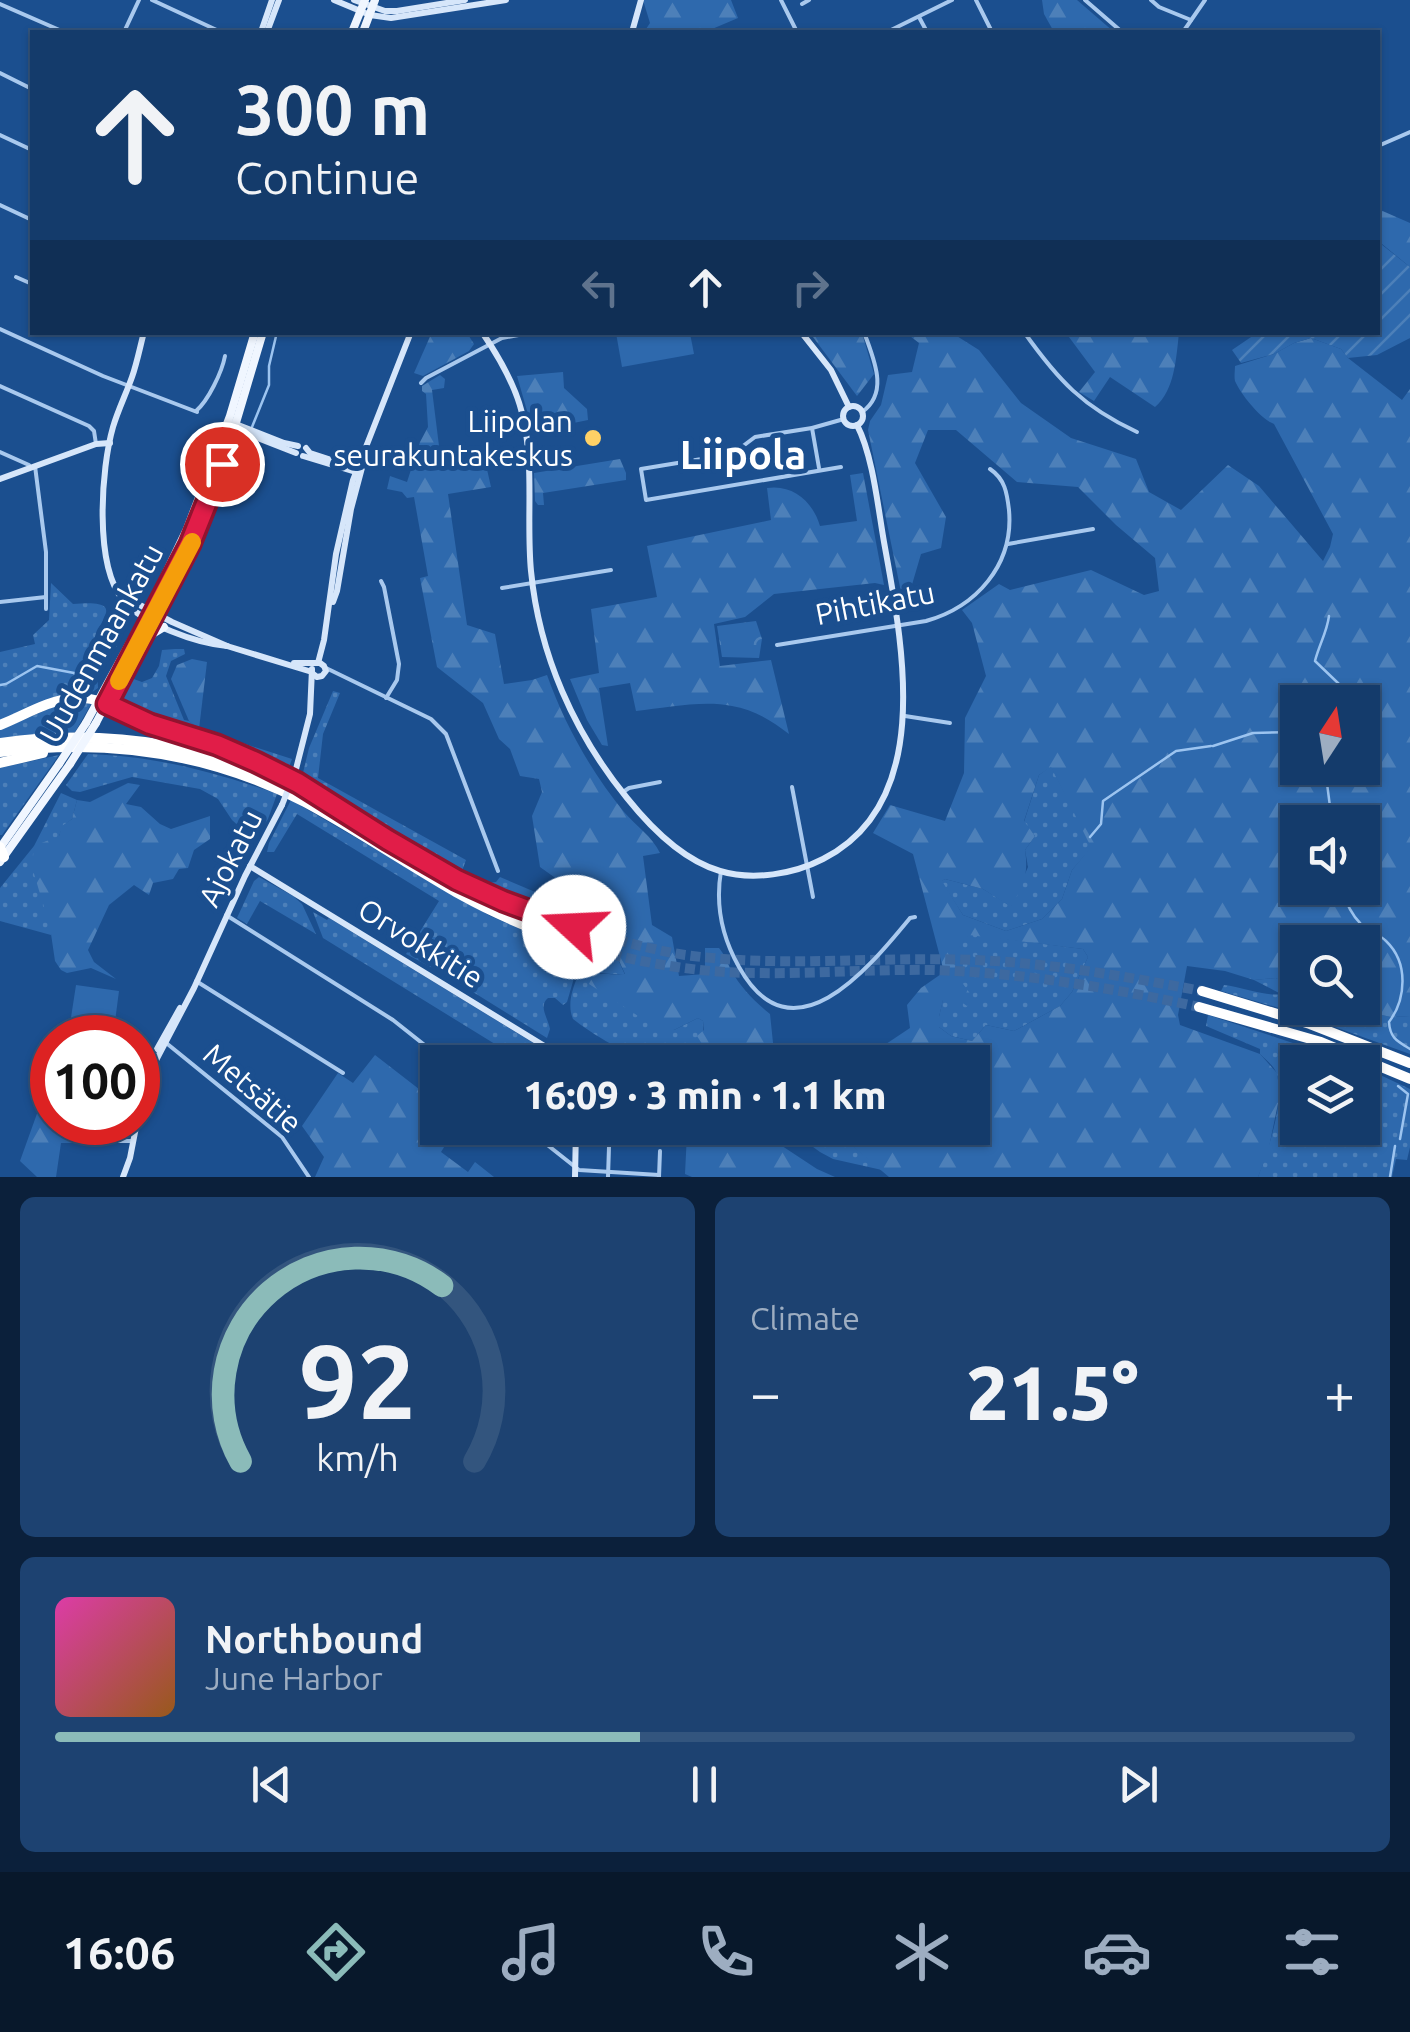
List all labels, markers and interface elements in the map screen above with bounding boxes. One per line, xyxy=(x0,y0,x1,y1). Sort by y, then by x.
icon: ahead xyxy=(70,70,200,200)
text: 300 m xyxy=(235,70,430,148)
text: Continue xyxy=(235,152,419,203)
icon: left xyxy=(573,260,628,315)
icon: ahead xyxy=(678,260,733,315)
icon: right xyxy=(783,260,838,315)
place label: Liipolan seurakuntakeskus xyxy=(334,404,573,472)
pin xyxy=(180,422,265,507)
marker: Liipolan seurakuntakeskus xyxy=(582,427,604,449)
district label: Liipola xyxy=(680,432,806,477)
icon: arrive xyxy=(195,437,250,492)
street label: Uudenmaankatu xyxy=(32,538,170,748)
street label: Pihtikatu xyxy=(812,575,938,631)
north arrow xyxy=(1280,685,1380,785)
map controls xyxy=(1280,685,1380,1145)
street label: Ajokatu xyxy=(191,804,269,912)
button: sound xyxy=(1280,805,1380,905)
position arrow xyxy=(522,875,626,979)
street label: Orvokkitie xyxy=(352,891,490,995)
button: search xyxy=(1280,925,1380,1025)
speed limit sign: 100 xyxy=(30,1015,160,1145)
street label: Metsätie xyxy=(197,1036,309,1140)
button: layers xyxy=(1280,1045,1380,1145)
text: 16:09 · 3 min · 1.1 km xyxy=(523,1074,887,1116)
text: Climate xyxy=(750,1300,860,1336)
text: 92 xyxy=(299,1322,416,1439)
text: 21.5° xyxy=(966,1350,1139,1434)
text: − xyxy=(750,1362,781,1423)
text: + xyxy=(1324,1362,1355,1423)
text: km/h xyxy=(316,1438,399,1478)
text: Northbound xyxy=(205,1618,423,1660)
text: June Harbor xyxy=(205,1660,383,1696)
icon: previous xyxy=(244,1757,299,1812)
icon: pause xyxy=(677,1757,732,1812)
icon: next xyxy=(1111,1757,1166,1812)
icon: directions xyxy=(301,1917,371,1987)
icon: music xyxy=(496,1917,566,1987)
icon: phone xyxy=(691,1917,761,1987)
icon: climate xyxy=(887,1917,957,1987)
icon: car xyxy=(1082,1917,1152,1987)
icon: filters xyxy=(1277,1917,1347,1987)
text: 16:06 xyxy=(63,1927,175,1978)

